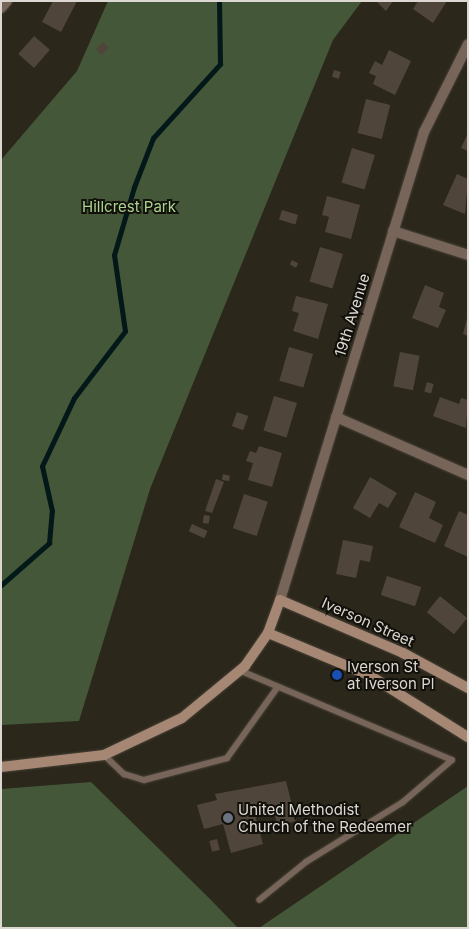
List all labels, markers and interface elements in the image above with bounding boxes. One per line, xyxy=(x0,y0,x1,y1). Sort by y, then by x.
park label: Hillcrest Park xyxy=(82,198,176,216)
street label: 19th Avenue xyxy=(331,271,373,359)
street label: Iverson Street xyxy=(319,594,417,650)
place label: Iverson St at Iverson Pl xyxy=(347,657,434,692)
marker: Iverson St at Iverson Pl xyxy=(331,669,343,681)
place label: United Methodist Church of the Redeemer xyxy=(238,800,412,835)
marker: United Methodist Church of the Redeemer xyxy=(222,812,234,824)

